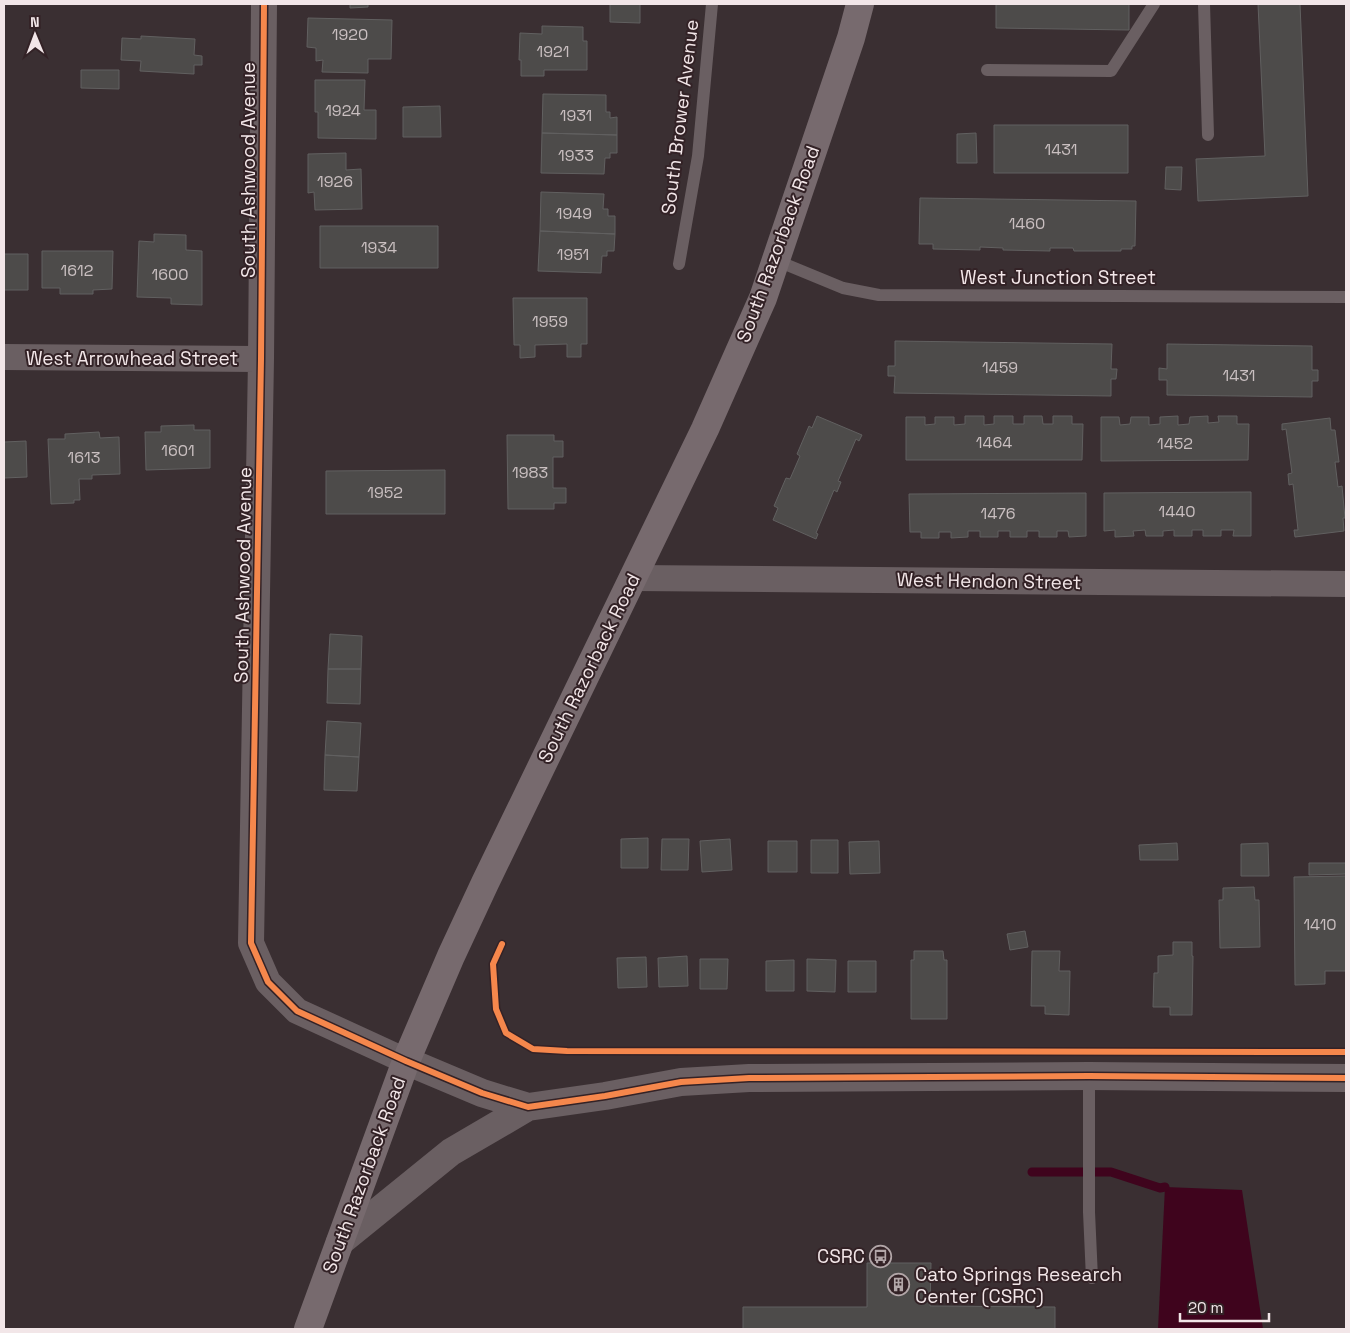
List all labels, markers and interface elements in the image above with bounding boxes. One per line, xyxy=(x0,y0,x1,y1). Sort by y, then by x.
north arrow xyxy=(10,10,60,60)
text: N xyxy=(30,13,40,31)
street label: South Brower Avenue xyxy=(656,18,704,216)
house number: 1920 xyxy=(332,24,368,45)
house number: 1921 xyxy=(537,41,569,62)
street label: South Ashwood Avenue xyxy=(236,62,261,278)
house number: 1924 xyxy=(325,100,361,121)
house number: 1931 xyxy=(560,105,592,126)
house number: 1431 xyxy=(1045,139,1077,160)
street label: South Razorback Road xyxy=(731,142,825,346)
house number: 1933 xyxy=(558,145,594,166)
house number: 1926 xyxy=(317,171,353,192)
house number: 1949 xyxy=(556,203,592,224)
house number: 1460 xyxy=(1009,213,1045,234)
house number: 1934 xyxy=(361,237,397,258)
house number: 1951 xyxy=(557,244,589,265)
house number: 1612 xyxy=(61,260,93,281)
house number: 1600 xyxy=(152,264,189,285)
street label: West Junction Street xyxy=(960,265,1156,290)
house number: 1959 xyxy=(532,311,568,332)
street label: West Arrowhead Street xyxy=(26,346,238,371)
house number: 1459 xyxy=(982,357,1018,378)
house number: 1431 xyxy=(1223,365,1255,386)
house number: 1464 xyxy=(976,432,1012,453)
house number: 1452 xyxy=(1157,433,1193,454)
house number: 1601 xyxy=(161,440,195,461)
house number: 1613 xyxy=(68,447,100,468)
house number: 1983 xyxy=(512,462,548,483)
street label: South Ashwood Avenue xyxy=(229,467,257,683)
house number: 1952 xyxy=(367,482,403,503)
house number: 1440 xyxy=(1159,501,1195,522)
house number: 1476 xyxy=(981,503,1015,524)
street label: West Hendon Street xyxy=(896,567,1082,595)
street label: South Razorback Road xyxy=(532,569,646,767)
house number: 1410 xyxy=(1303,914,1337,935)
street label: South Razorback Road xyxy=(317,1073,411,1277)
place label: CSRC xyxy=(817,1244,865,1269)
bus stop icon: CSRC xyxy=(869,1244,893,1268)
place label: Cato Springs Research Center (CSRC) xyxy=(915,1262,1122,1309)
building icon: Cato Springs Research Center (CSRC) xyxy=(887,1273,911,1297)
scale bar xyxy=(1180,1290,1269,1322)
text: 20 m xyxy=(1188,1298,1223,1317)

